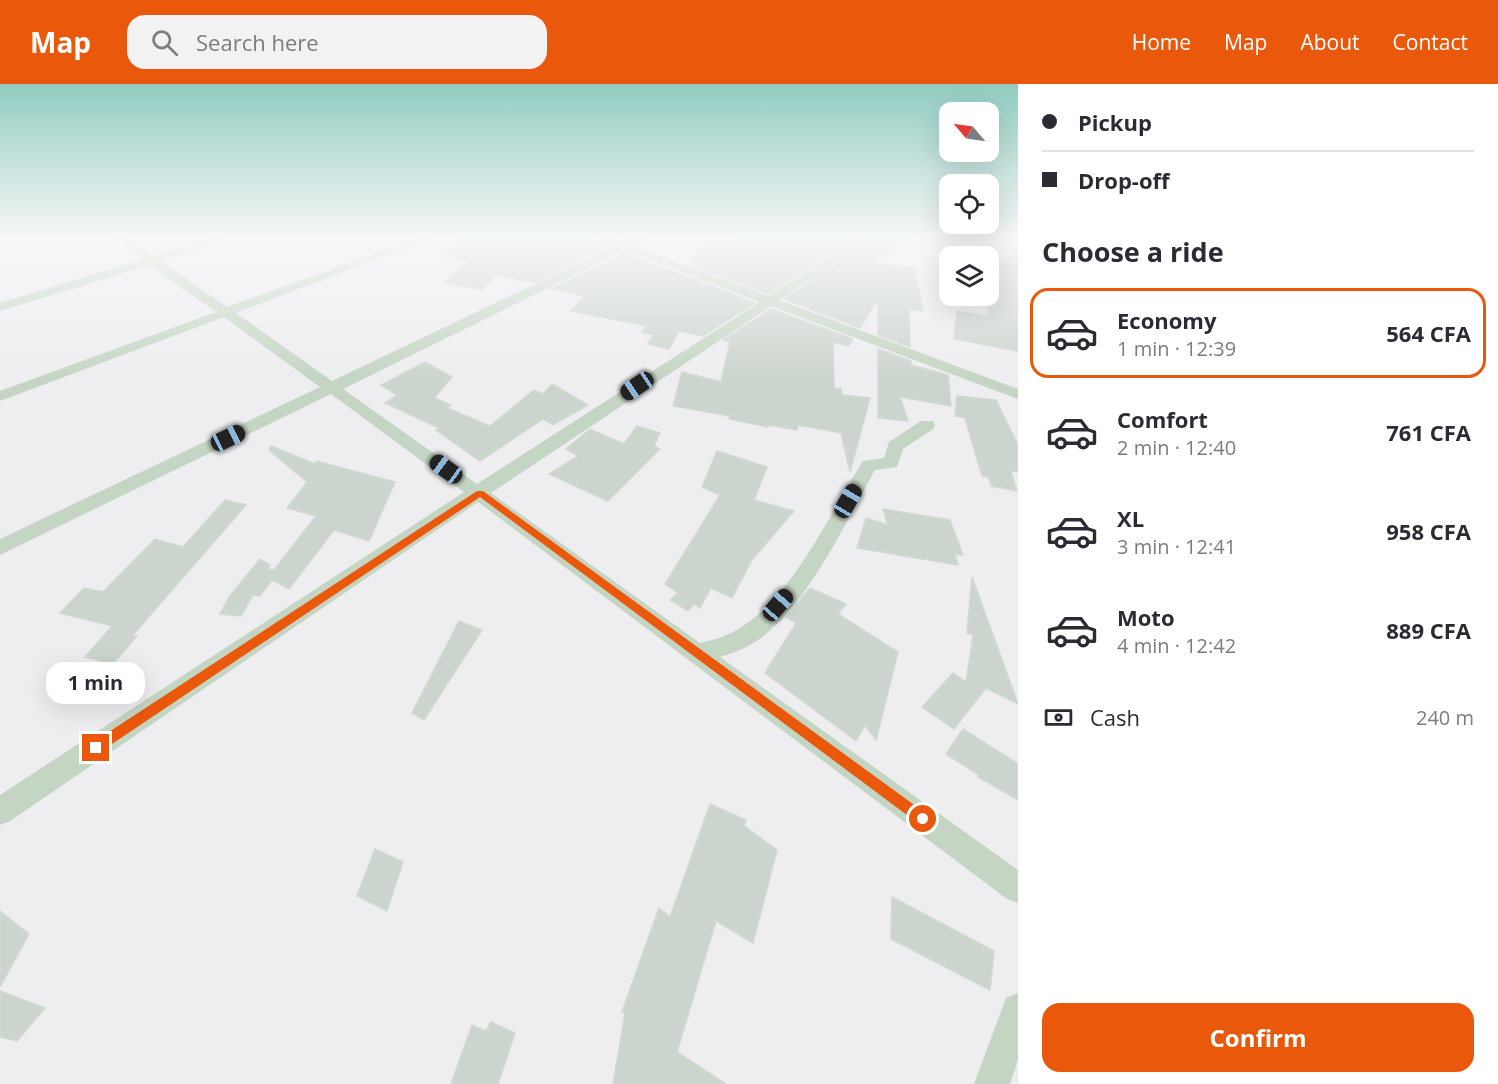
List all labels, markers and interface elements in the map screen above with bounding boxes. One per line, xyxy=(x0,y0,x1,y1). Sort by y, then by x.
search box xyxy=(127,15,547,69)
text: Map xyxy=(30,23,91,61)
icon: search xyxy=(148,26,181,59)
text: Search here xyxy=(196,27,319,57)
text: Home xyxy=(1132,28,1191,56)
text: Map xyxy=(1224,28,1267,56)
text: About xyxy=(1300,28,1360,56)
text: Contact xyxy=(1393,28,1468,56)
north arrow xyxy=(939,102,999,162)
map controls xyxy=(939,102,999,306)
text: Pickup xyxy=(1078,107,1152,137)
text: Drop-off xyxy=(1078,165,1170,195)
button: locate xyxy=(939,174,999,234)
text: Choose a ride xyxy=(1042,233,1224,270)
button: layers xyxy=(939,246,999,306)
text: Economy xyxy=(1117,305,1216,335)
icon: car xyxy=(1045,306,1099,360)
text: 564 CFA xyxy=(1386,318,1471,348)
text: 1 min · 12:39 xyxy=(1117,335,1236,362)
car xyxy=(617,368,657,404)
text: Comfort xyxy=(1117,404,1208,434)
icon: car xyxy=(1045,405,1099,459)
text: 761 CFA xyxy=(1386,417,1471,447)
car xyxy=(208,422,248,454)
text: 2 min · 12:40 xyxy=(1117,434,1236,461)
car xyxy=(426,451,466,487)
car xyxy=(831,481,865,521)
text: XL xyxy=(1117,503,1144,533)
icon: car xyxy=(1045,504,1099,558)
text: 958 CFA xyxy=(1386,516,1471,546)
text: 3 min · 12:41 xyxy=(1117,533,1236,560)
car xyxy=(759,586,797,624)
text: Moto xyxy=(1117,602,1175,632)
icon: car xyxy=(1045,603,1099,657)
text: 889 CFA xyxy=(1386,615,1471,645)
text: 4 min · 12:42 xyxy=(1117,632,1236,659)
callout: 1 min xyxy=(46,661,146,703)
text: 1 min xyxy=(68,669,123,696)
icon: cash xyxy=(1042,701,1075,734)
text: Cash xyxy=(1090,702,1140,732)
text: 240 m xyxy=(1416,704,1474,731)
route end xyxy=(82,734,109,761)
route start xyxy=(909,805,936,832)
button: Confirm xyxy=(1042,1003,1474,1072)

